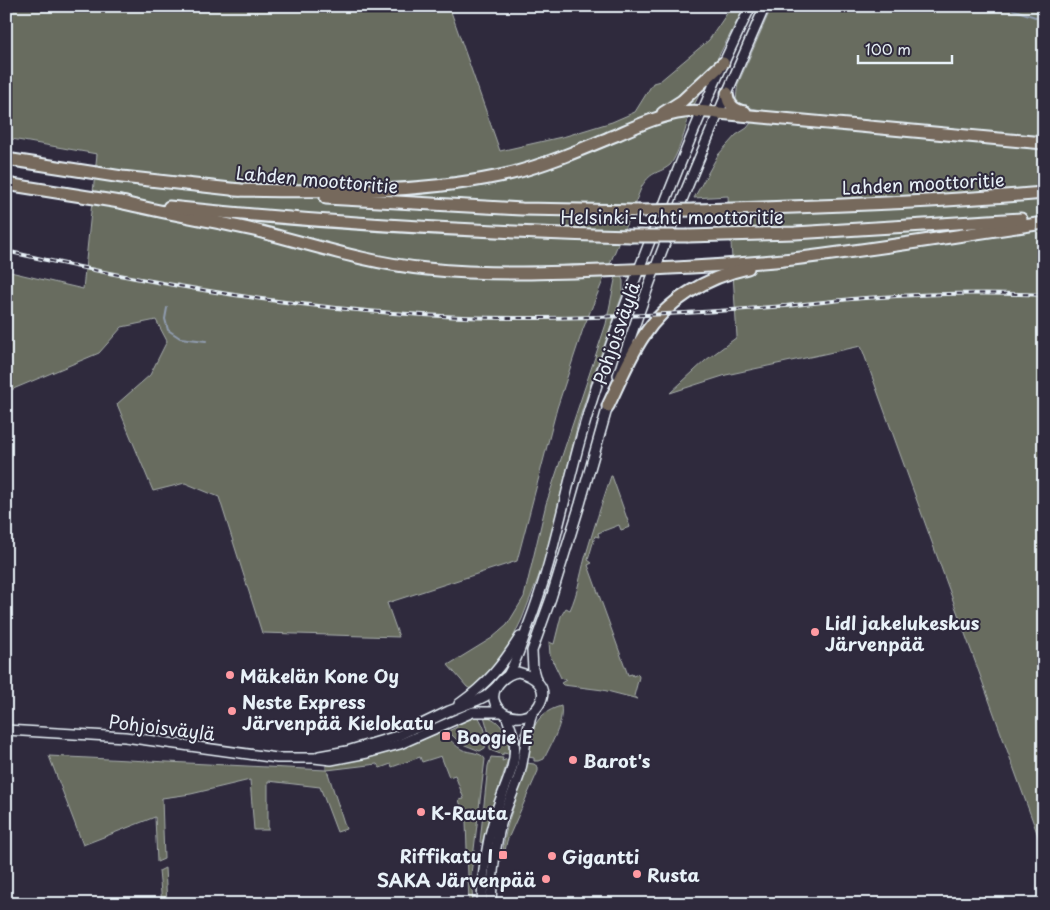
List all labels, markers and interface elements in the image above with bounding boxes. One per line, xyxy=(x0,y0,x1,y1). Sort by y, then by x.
scale bar xyxy=(858,32,951,64)
text: 100 m xyxy=(865,37,911,60)
street label: Lahden moottoritie xyxy=(235,158,399,200)
street label: Lahden moottoritie xyxy=(841,165,1005,201)
street label: Helsinki-Lahti moottoritie xyxy=(560,203,784,230)
street label: Pohjoisväylä xyxy=(586,277,646,388)
place label: Lidl jakelukeskus Järvenpää xyxy=(825,609,980,657)
marker: Lidl jakelukeskus Järvenpää xyxy=(809,626,821,638)
place label: Mäkelän Kone Oy xyxy=(240,662,399,689)
marker: Mäkelän Kone Oy xyxy=(224,669,236,681)
place label: Neste Express Järvenpää Kielokatu xyxy=(242,688,434,736)
marker: Neste Express Järvenpää Kielokatu xyxy=(226,705,238,717)
street label: Pohjoisväylä xyxy=(107,707,218,747)
place label: Boogie E xyxy=(456,723,533,750)
marker: Boogie E xyxy=(440,730,452,742)
place label: Barot's xyxy=(583,747,651,774)
marker: Barot's xyxy=(567,754,579,766)
place label: K-Rauta xyxy=(431,799,508,826)
marker: K-Rauta xyxy=(415,806,427,818)
place label: Riffikatu I xyxy=(400,842,493,869)
place label: Gigantti xyxy=(562,843,639,870)
marker: Riffikatu I xyxy=(497,849,509,861)
marker: Gigantti xyxy=(546,850,558,862)
place label: Rusta xyxy=(647,861,700,888)
place label: SAKA Järvenpää xyxy=(377,866,536,893)
marker: Rusta xyxy=(631,868,643,880)
marker: SAKA Järvenpää xyxy=(540,873,552,885)

